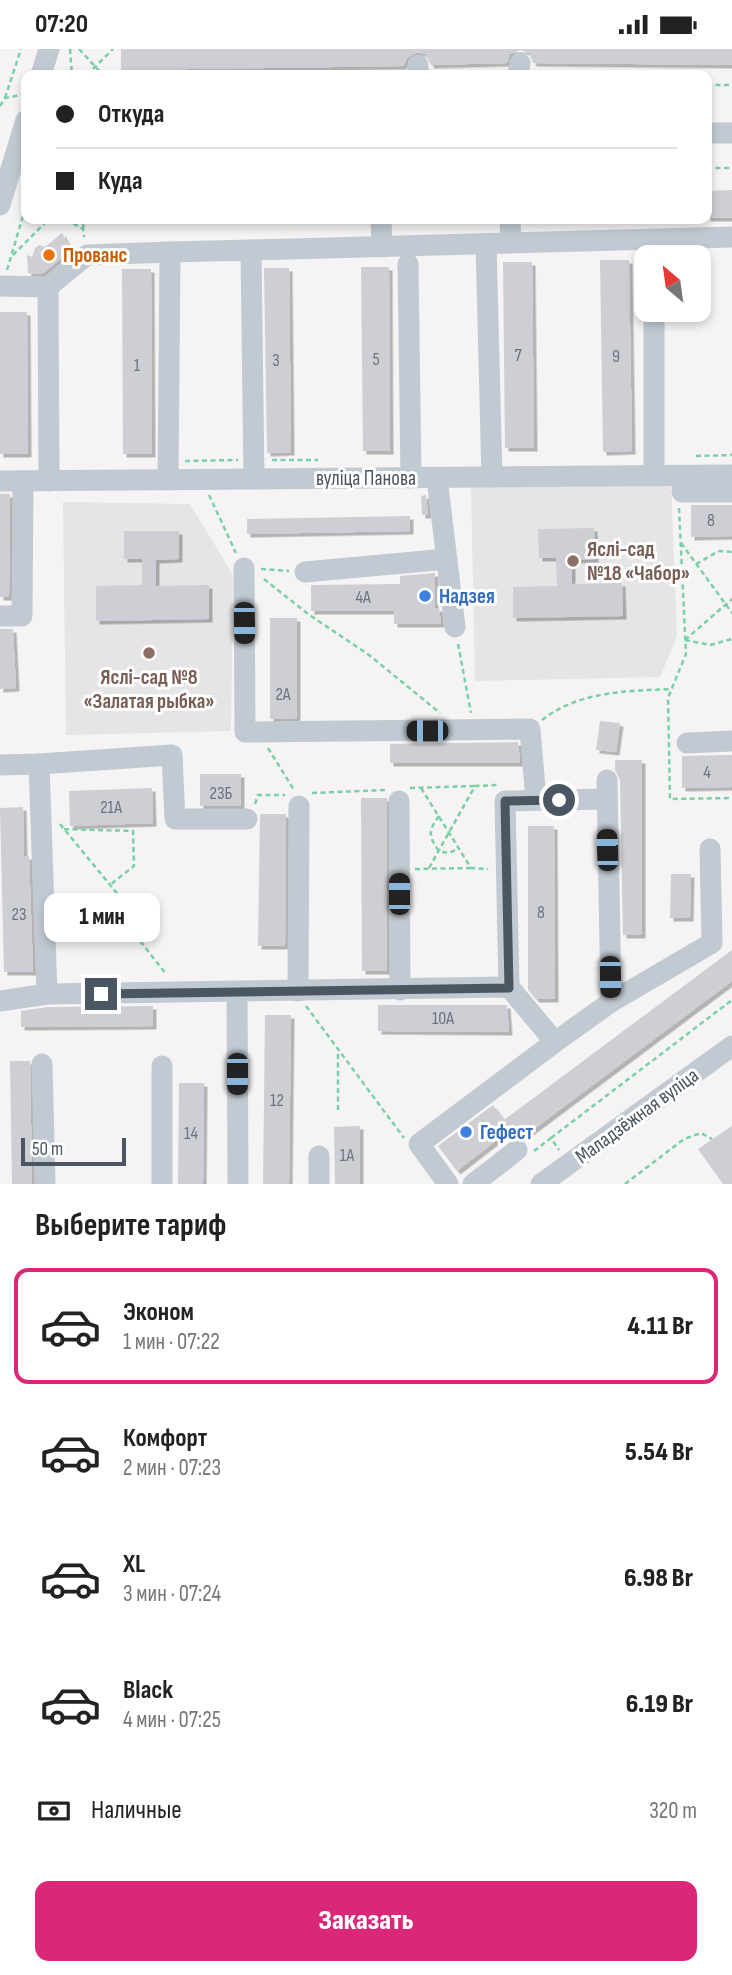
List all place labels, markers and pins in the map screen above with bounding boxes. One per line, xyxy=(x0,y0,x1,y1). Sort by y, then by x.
place label: Прованс xyxy=(63,243,128,268)
marker: Прованс xyxy=(41,247,57,263)
place label: Яслі-сад №18 «Чабор» xyxy=(587,537,690,586)
marker: Яслі-сад №18 «Чабор» xyxy=(565,553,581,569)
place label: Надзея xyxy=(439,584,495,609)
marker: Надзея xyxy=(417,588,433,604)
marker: Яслі-сад №8 «Залатая рыбка» xyxy=(141,645,157,661)
place label: Яслі-сад №8 «Залатая рыбка» xyxy=(83,665,215,714)
place label: Гефест xyxy=(480,1120,534,1145)
marker: Гефест xyxy=(458,1124,474,1140)

